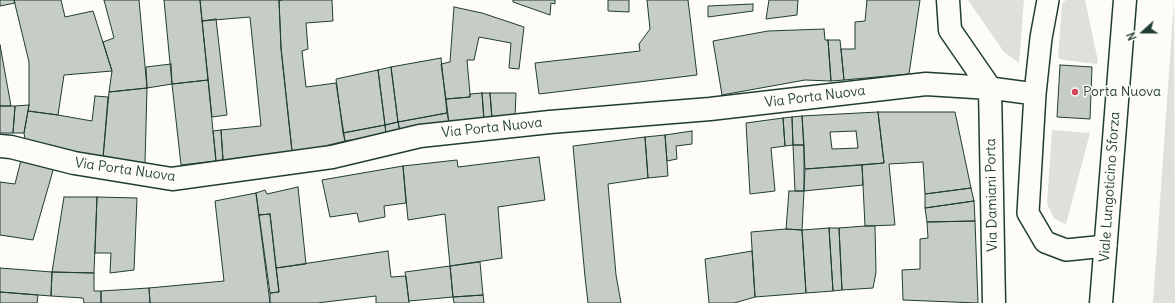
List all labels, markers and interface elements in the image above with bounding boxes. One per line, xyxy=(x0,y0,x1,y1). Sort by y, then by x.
north arrow xyxy=(1123,12,1163,52)
text: N xyxy=(1124,30,1140,42)
street label: Via Porta Nuova xyxy=(764,82,866,112)
place label: Porta Nuova xyxy=(1083,84,1161,100)
marker: Porta Nuova xyxy=(1070,87,1080,97)
street label: Viale Lungoticino Sforza xyxy=(1096,111,1124,263)
street label: Via Porta Nuova xyxy=(441,114,543,142)
street label: Via Damiani Porta xyxy=(983,138,1001,252)
street label: Via Porta Nuova xyxy=(74,155,176,185)

